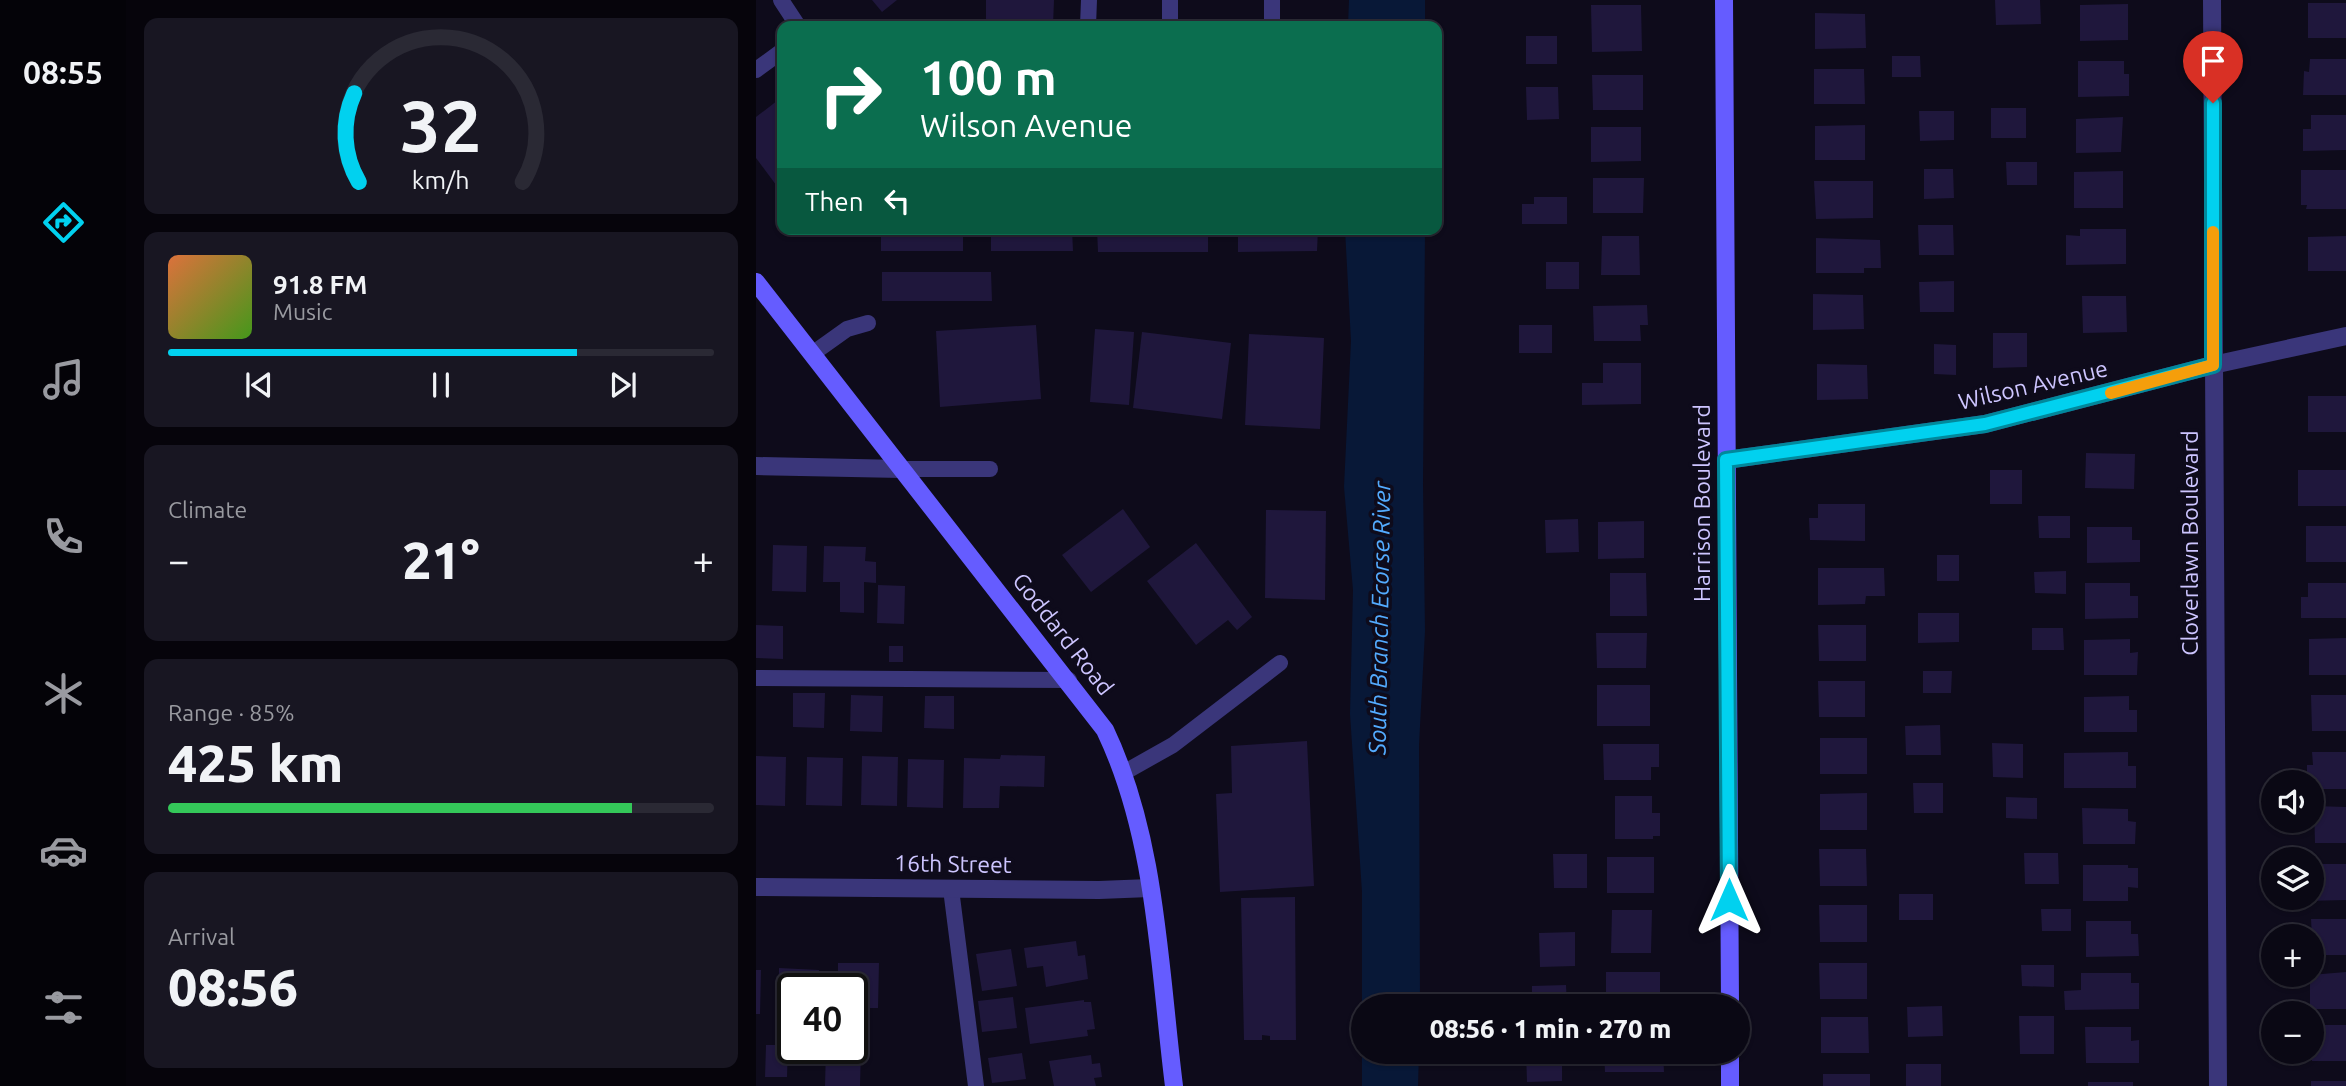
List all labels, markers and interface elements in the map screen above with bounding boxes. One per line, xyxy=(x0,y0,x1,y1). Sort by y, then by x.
pin xyxy=(2183,31,2243,103)
icon: arrive xyxy=(2194,42,2232,80)
icon: right xyxy=(805,49,896,140)
text: 100 m xyxy=(920,49,1057,104)
text: 08:55 xyxy=(23,54,103,90)
text: 32 xyxy=(400,84,482,166)
text: Wilson Avenue xyxy=(920,107,1132,143)
text: km/h xyxy=(412,166,470,194)
icon: left xyxy=(878,182,916,220)
text: Then xyxy=(805,187,864,216)
icon: directions xyxy=(39,198,88,247)
text: 91.8 FM xyxy=(273,270,367,299)
text: Music xyxy=(273,299,332,324)
icon: music xyxy=(39,355,88,404)
street label: Wilson Avenue xyxy=(1956,355,2110,414)
icon: previous xyxy=(240,366,278,404)
icon: pause xyxy=(422,366,460,404)
icon: next xyxy=(604,366,642,404)
street label: Harrison Boulevard xyxy=(1689,404,1714,602)
street label: Cloverlawn Boulevard xyxy=(2177,430,2202,656)
water label: South Branch Ecorse River xyxy=(1364,480,1395,756)
text: Climate xyxy=(168,497,247,522)
icon: phone xyxy=(39,512,88,561)
text: 21° xyxy=(402,531,480,589)
text: − xyxy=(168,539,189,581)
text: + xyxy=(693,539,714,581)
street label: Goddard Road xyxy=(1008,568,1119,700)
icon: climate xyxy=(39,669,88,718)
text: Range · 85% xyxy=(168,700,295,725)
text: 425 km xyxy=(168,734,343,792)
map controls xyxy=(2261,770,2324,1064)
button: sound xyxy=(2261,770,2324,833)
icon: car xyxy=(39,826,88,875)
button: layers xyxy=(2261,847,2324,910)
street label: 16th Street xyxy=(894,850,1012,877)
position arrow xyxy=(1692,863,1766,937)
text: Arrival xyxy=(168,924,235,949)
button: + xyxy=(2261,924,2324,987)
text: 08:56 xyxy=(168,958,298,1016)
speed limit sign: 40 xyxy=(777,973,868,1064)
icon: filters xyxy=(39,983,88,1032)
button: − xyxy=(2261,1001,2324,1064)
text: 08:56 · 1 min · 270 m xyxy=(1430,1014,1671,1043)

